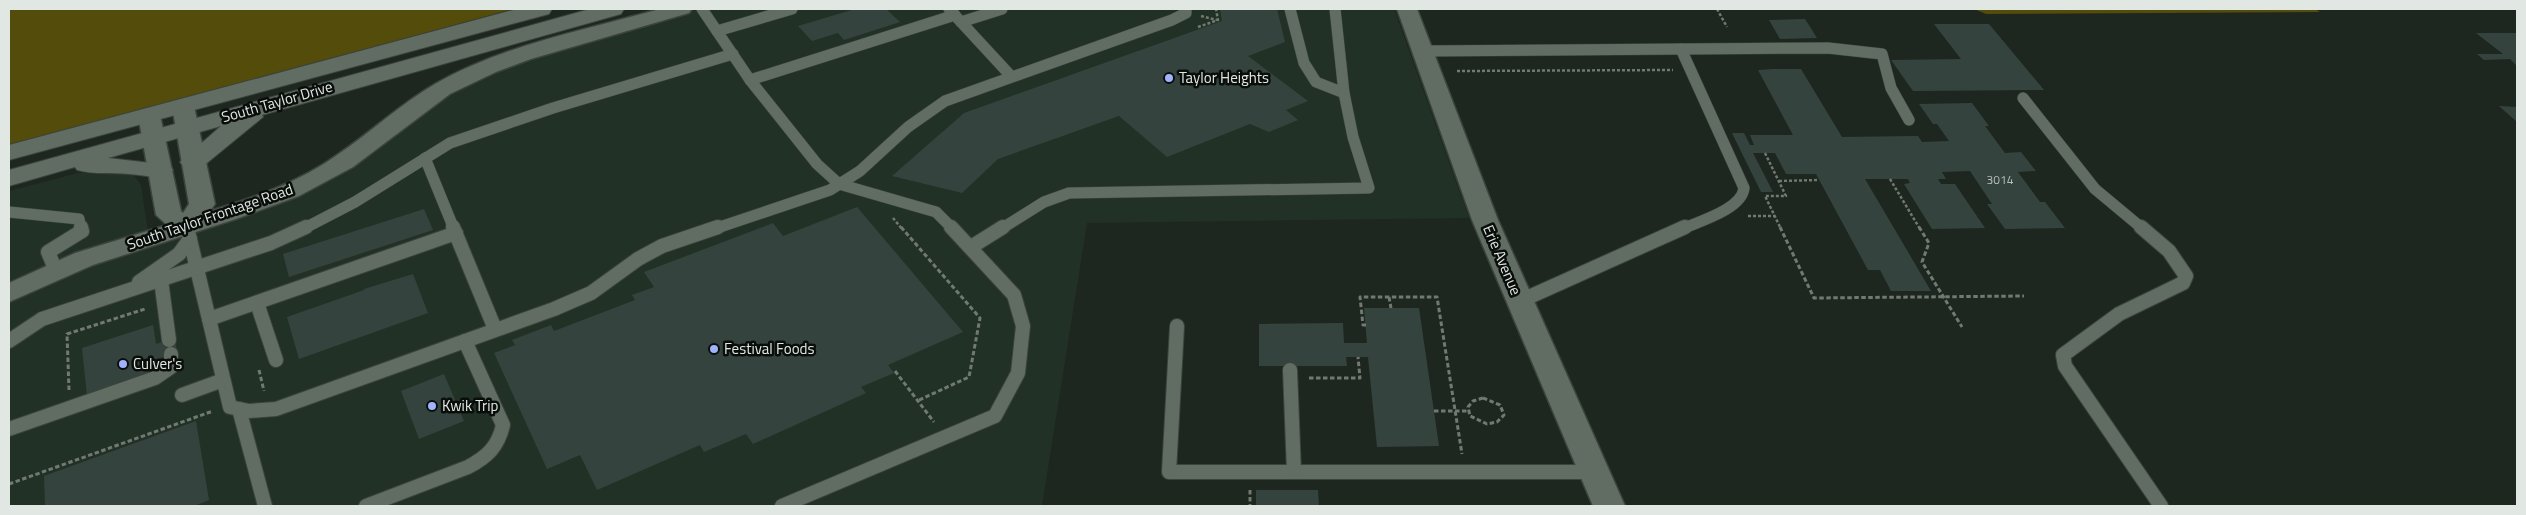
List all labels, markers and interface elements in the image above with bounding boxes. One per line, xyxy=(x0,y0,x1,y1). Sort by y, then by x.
place label: Taylor Heights xyxy=(1179,66,1269,89)
marker: Taylor Heights xyxy=(1163,72,1175,84)
street label: South Taylor Drive xyxy=(219,75,335,128)
house number: 3014 xyxy=(1987,170,2014,189)
street label: South Taylor Frontage Road xyxy=(124,177,296,256)
street label: Erie Avenue xyxy=(1477,221,1528,299)
place label: Festival Foods xyxy=(724,337,814,360)
marker: Festival Foods xyxy=(708,343,720,355)
place label: Culver's xyxy=(133,352,182,375)
marker: Culver's xyxy=(117,358,129,370)
place label: Kwik Trip xyxy=(442,394,498,417)
marker: Kwik Trip xyxy=(426,400,438,412)

